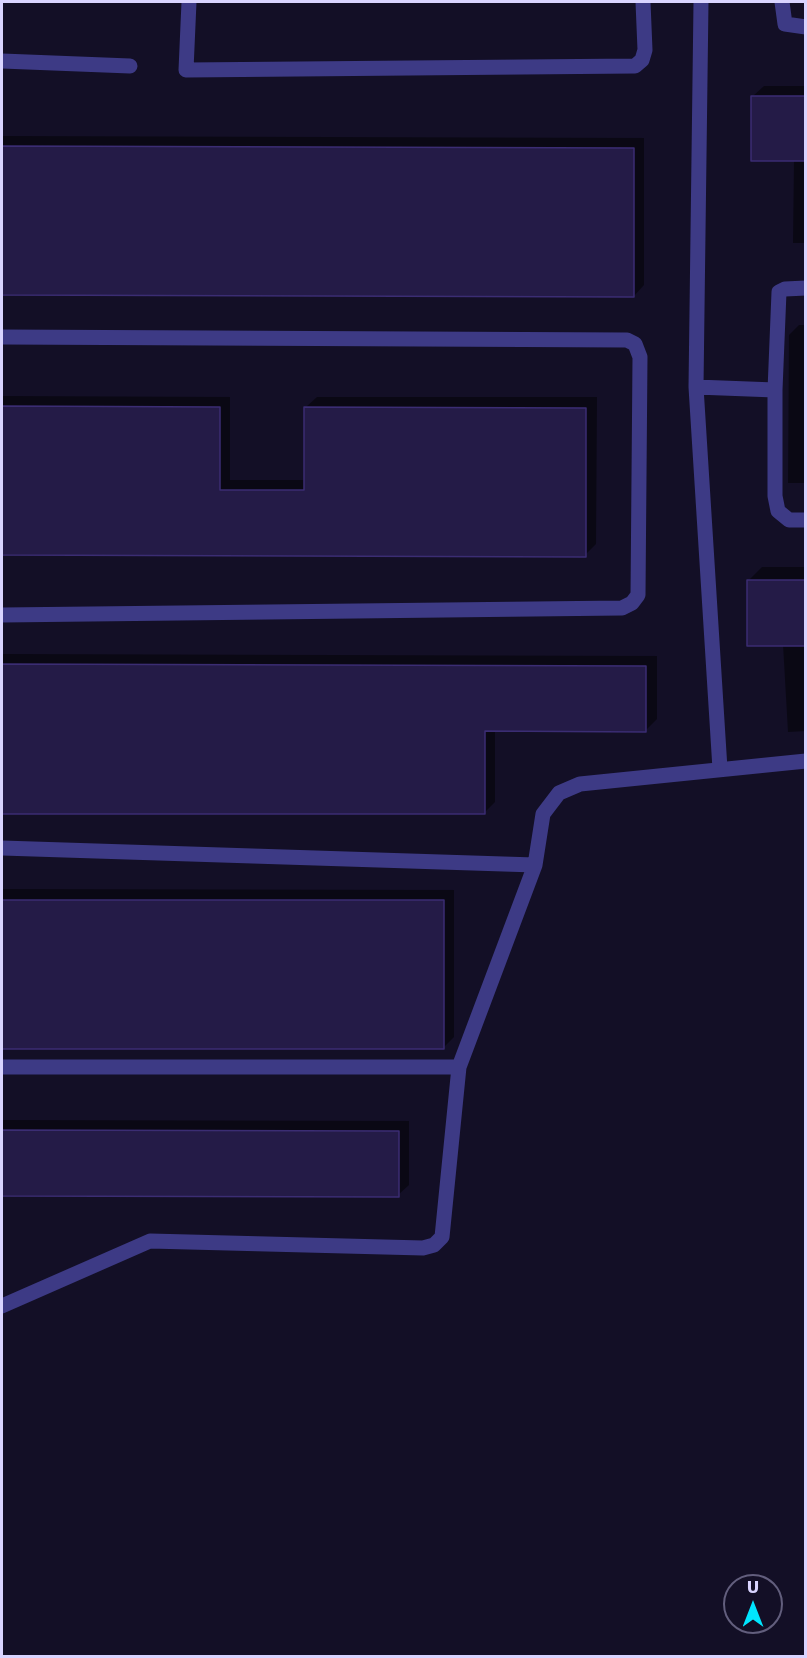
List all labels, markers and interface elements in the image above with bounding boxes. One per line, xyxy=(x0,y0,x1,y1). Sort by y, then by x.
north arrow xyxy=(723,1574,783,1634)
text: U xyxy=(747,1578,760,1597)

